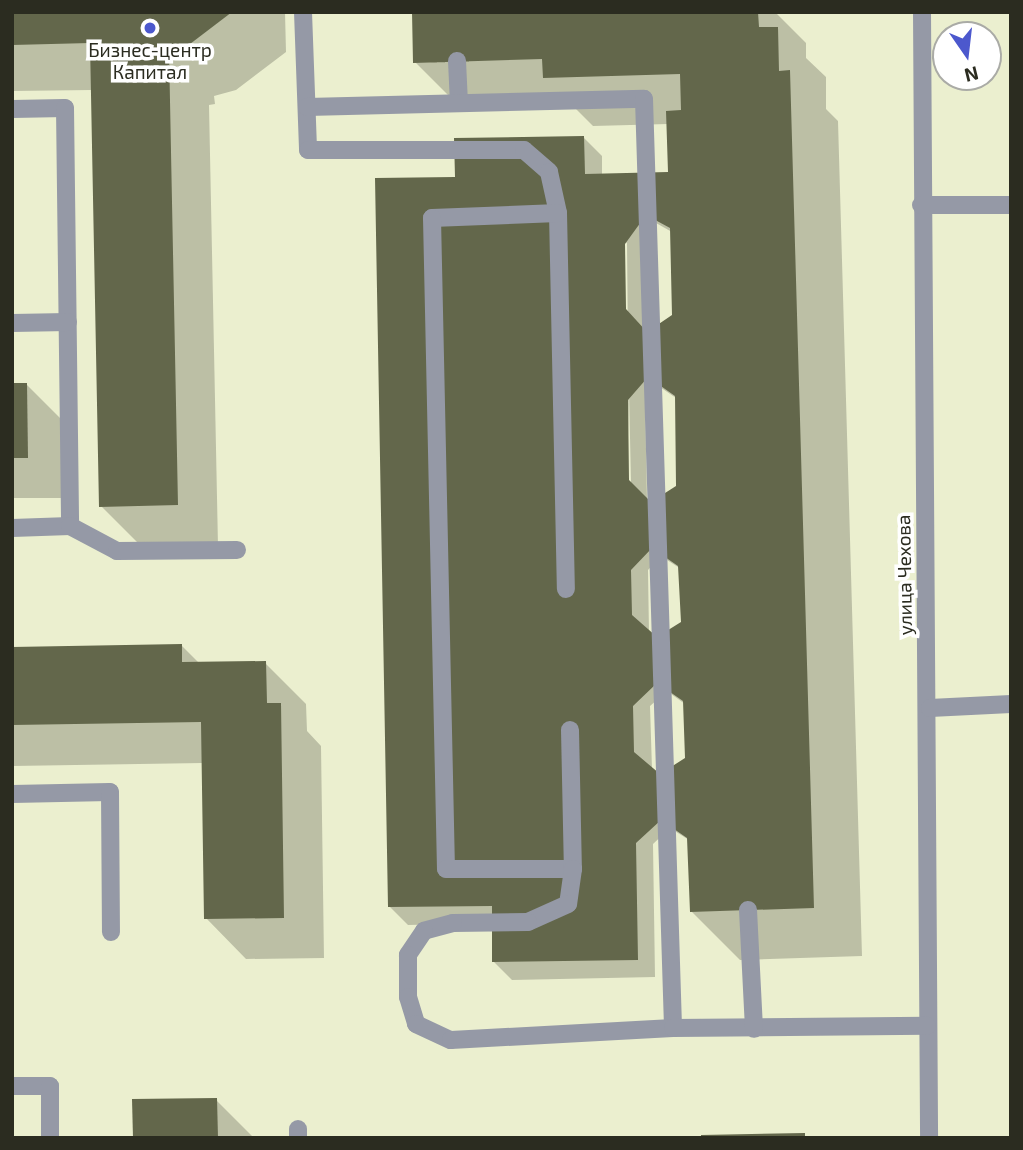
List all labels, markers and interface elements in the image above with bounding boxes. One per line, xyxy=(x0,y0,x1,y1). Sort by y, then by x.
marker: Бизнес-центр Капитал xyxy=(142,20,158,36)
north arrow xyxy=(932,21,1002,91)
place label: Бизнес-центр Капитал xyxy=(88,39,212,83)
text: N xyxy=(962,62,981,88)
street label: улица Чехова xyxy=(892,514,916,636)

